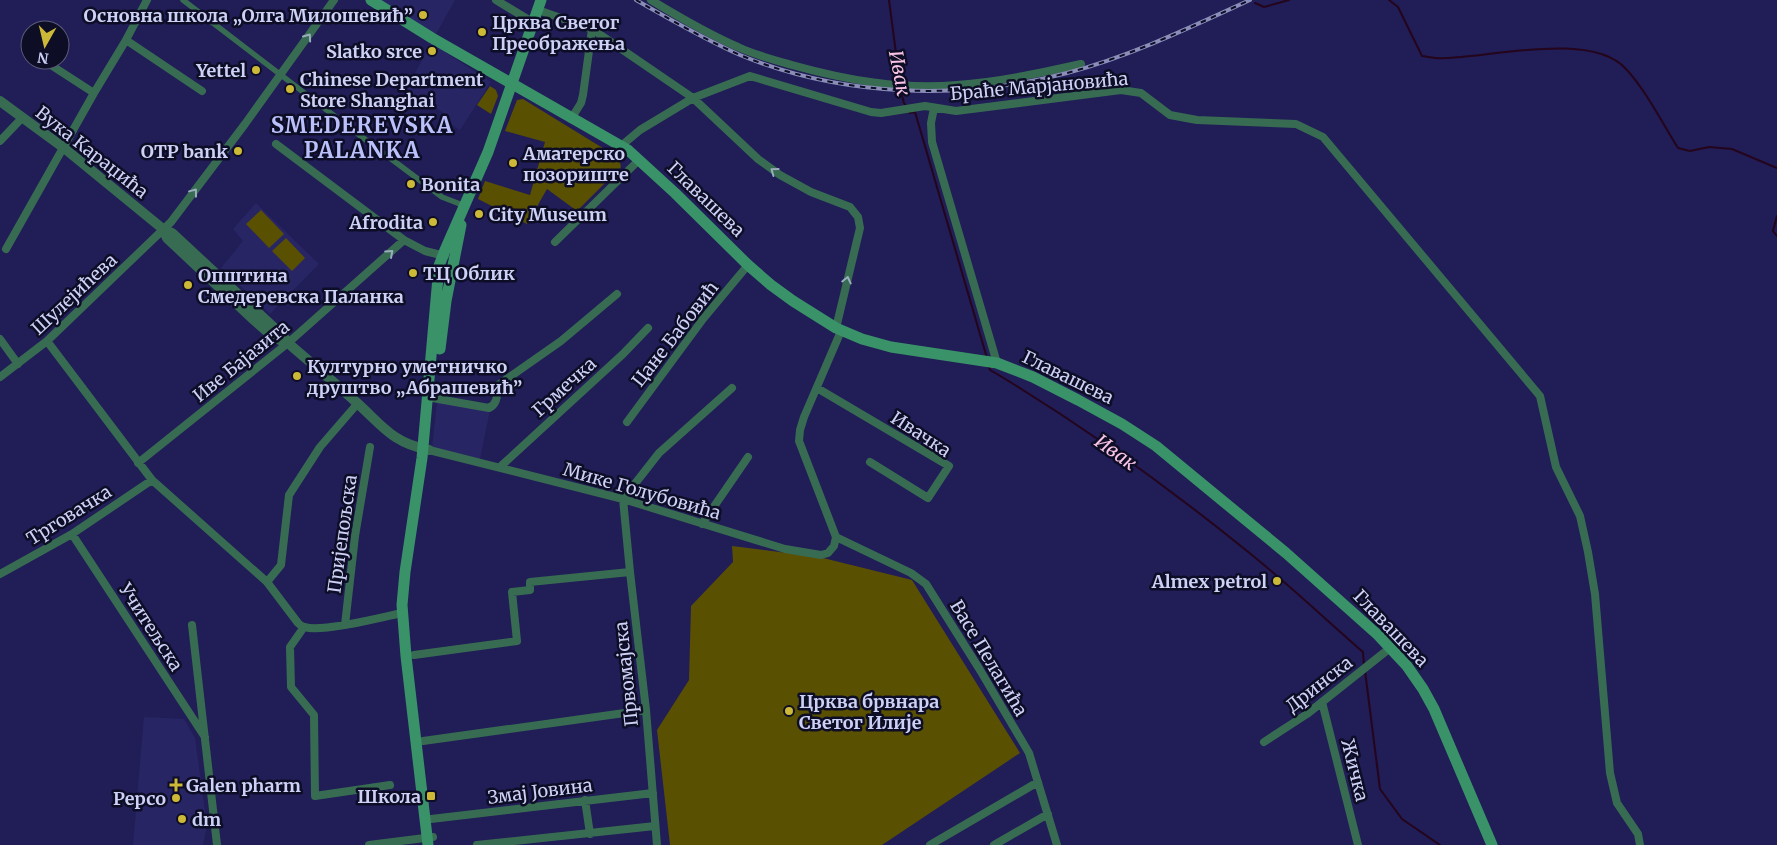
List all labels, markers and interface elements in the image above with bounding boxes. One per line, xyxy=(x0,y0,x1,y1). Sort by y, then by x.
place label: Основна школа „Олга Милошевић” xyxy=(84,4,413,27)
marker: Основна школа „Олга Милошевић” xyxy=(417,9,429,21)
place label: Црква Светог Преображења xyxy=(492,11,625,55)
north arrow xyxy=(20,20,70,70)
marker: Црква Светог Преображења xyxy=(476,26,488,38)
one-way arrow xyxy=(302,34,310,43)
place label: Slatko srce xyxy=(326,40,422,63)
marker: Slatko srce xyxy=(426,45,438,57)
text: N xyxy=(36,48,50,68)
water label: Ивак xyxy=(884,48,916,98)
place label: Yettel xyxy=(195,59,246,82)
marker: Yettel xyxy=(250,64,262,76)
street label: Браће Марјановића xyxy=(949,67,1129,105)
place label: Chinese Department Store Shanghai xyxy=(300,68,484,112)
marker: Chinese Department Store Shanghai xyxy=(284,83,296,95)
street label: Вука Караџића xyxy=(31,101,153,203)
district label: SMEDEREVSKA PALANKA xyxy=(271,111,453,164)
place label: OTP bank xyxy=(141,140,228,163)
place label: Аматерско позориште xyxy=(522,142,629,186)
marker: OTP bank xyxy=(232,145,244,157)
street label: Главашева xyxy=(662,156,750,242)
marker: Аматерско позориште xyxy=(507,157,519,169)
one-way arrow xyxy=(770,168,780,177)
place label: Bonita xyxy=(421,173,480,196)
marker: Bonita xyxy=(405,178,417,190)
one-way arrow xyxy=(188,188,197,197)
place label: City Museum xyxy=(489,203,607,226)
marker: City Museum xyxy=(473,208,485,220)
place label: Afrodita xyxy=(348,211,423,234)
marker: Afrodita xyxy=(427,216,439,228)
street label: Шулејићева xyxy=(26,248,122,340)
one-way arrow xyxy=(384,249,393,258)
place label: ТЦ Облик xyxy=(423,262,515,285)
place label: Општина Смедеревска Паланка xyxy=(198,264,404,308)
marker: ТЦ Облик xyxy=(407,267,419,279)
one-way arrow xyxy=(841,276,852,285)
street label: Цане Бабовић xyxy=(627,277,723,391)
marker: Општина Смедеревска Паланка xyxy=(182,279,194,291)
street label: Иве Бајазита xyxy=(188,315,294,407)
street label: Главашева xyxy=(1018,345,1118,409)
street label: Грмечка xyxy=(527,352,601,422)
place label: Културно уметничко друштво „Абрашевић” xyxy=(306,355,522,399)
marker: Културно уметничко друштво „Абрашевић” xyxy=(291,370,303,382)
street label: Ивачка xyxy=(887,406,956,462)
water label: Ивак xyxy=(1090,429,1142,476)
street label: Мике Голубовића xyxy=(561,458,724,525)
street label: Пријепољска xyxy=(322,473,362,595)
street label: Трговачка xyxy=(22,480,116,550)
place label: Almex petrol xyxy=(1151,570,1267,593)
marker: Almex petrol xyxy=(1271,575,1283,587)
street label: Учитељска xyxy=(113,578,188,676)
street label: Главашева xyxy=(1348,584,1434,672)
street label: Васе Пелагића xyxy=(945,596,1033,721)
street label: Првомајска xyxy=(609,620,643,728)
street label: Дринска xyxy=(1281,651,1357,717)
place label: Црква брвнара Светог Илије xyxy=(799,690,939,734)
marker: Црква брвнара Светог Илије xyxy=(783,705,795,717)
street label: Жичка xyxy=(1336,736,1374,804)
street label: Змај Јовина xyxy=(486,773,594,809)
place label: Galen pharm xyxy=(186,774,301,797)
marker: Galen pharm xyxy=(170,779,182,791)
place label: Школа xyxy=(357,785,421,808)
place label: Pepco xyxy=(113,787,166,810)
marker: Школа xyxy=(425,790,437,802)
marker: Pepco xyxy=(170,792,182,804)
place label: dm xyxy=(192,808,221,831)
marker: dm xyxy=(176,813,188,825)

